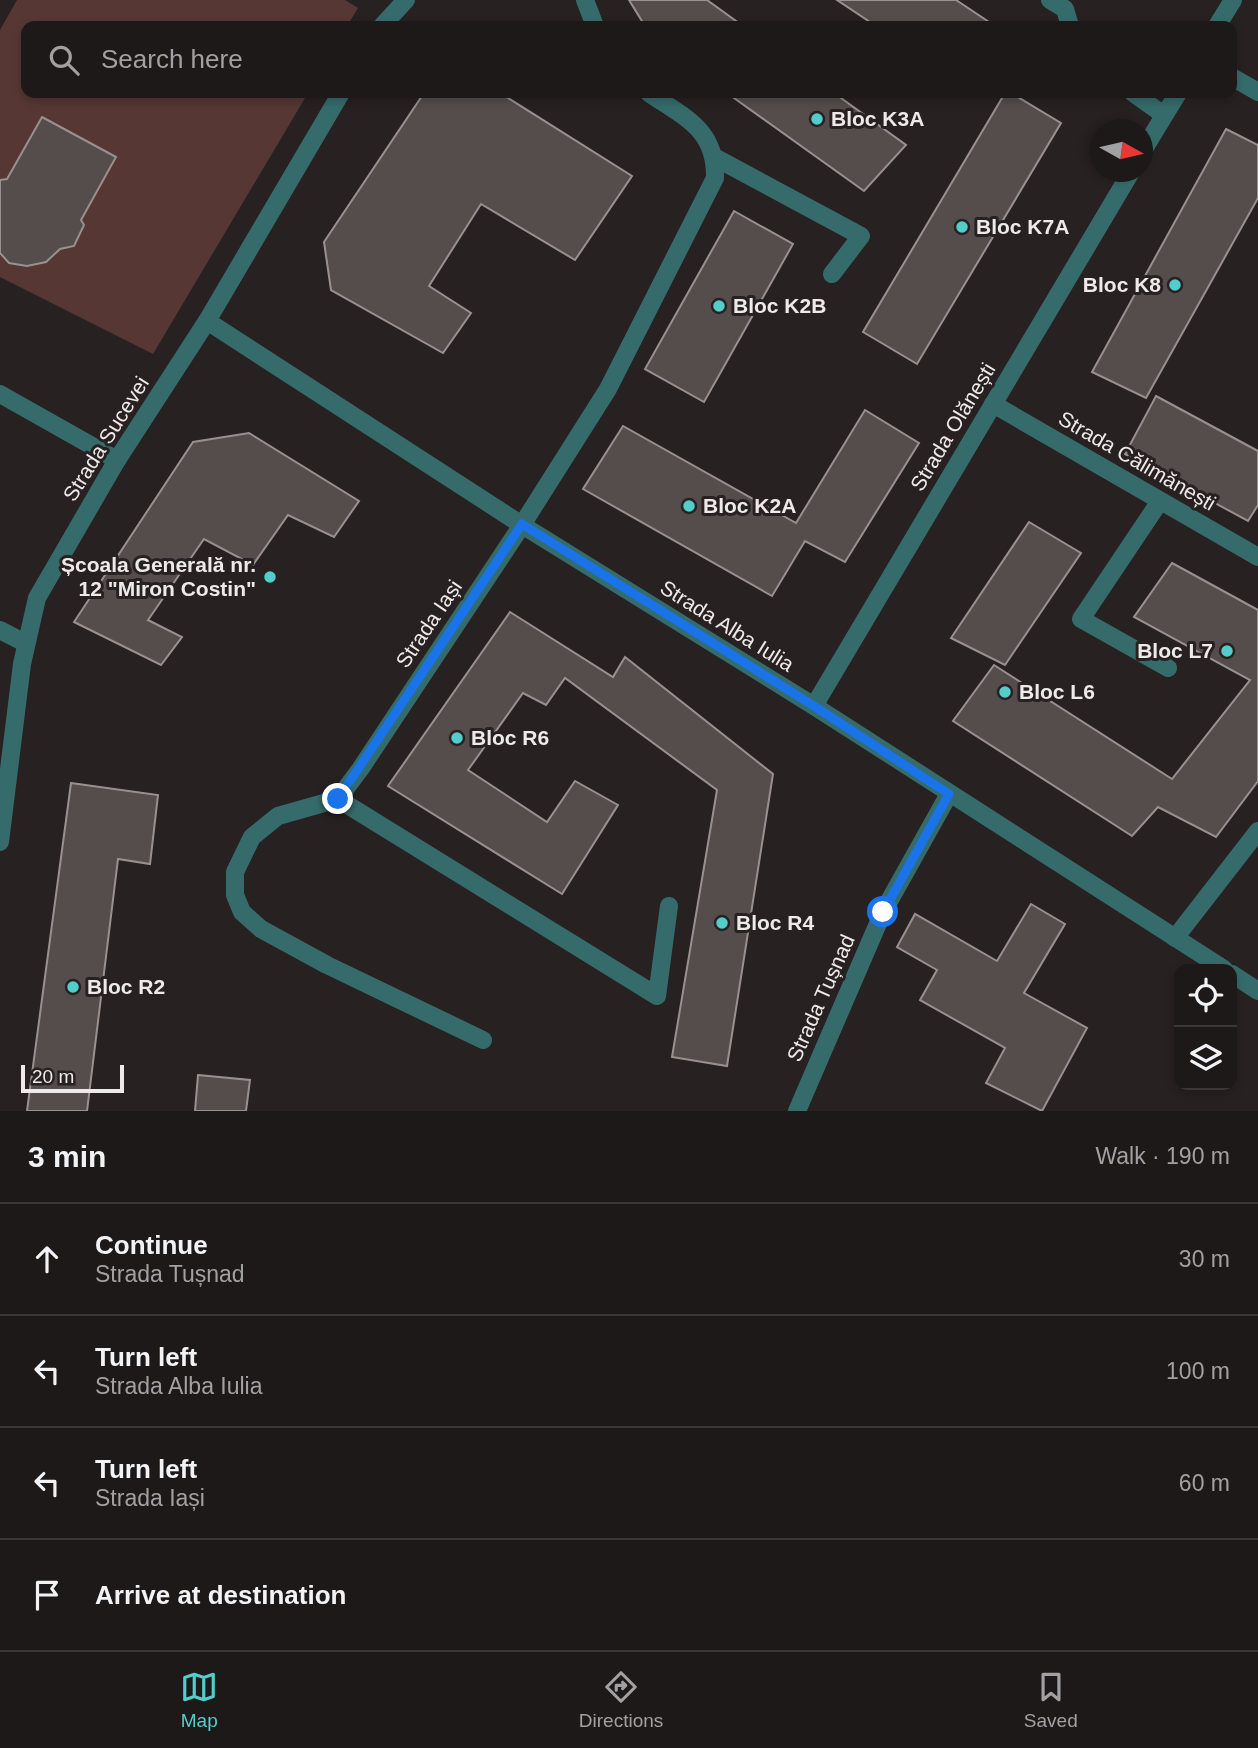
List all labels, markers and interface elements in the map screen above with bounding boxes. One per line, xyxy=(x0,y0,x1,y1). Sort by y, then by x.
search box xyxy=(21,21,1237,98)
icon: search xyxy=(45,41,83,79)
text: Search here xyxy=(101,44,243,74)
place label: Bloc K3A xyxy=(831,107,924,130)
marker: Bloc K3A xyxy=(809,111,825,127)
north arrow xyxy=(1090,119,1153,182)
place label: Bloc K7A xyxy=(976,215,1069,238)
marker: Bloc K7A xyxy=(954,219,970,235)
place label: Bloc K8 xyxy=(1083,273,1161,296)
marker: Bloc K8 xyxy=(1167,277,1183,293)
place label: Bloc K2B xyxy=(733,294,826,317)
marker: Bloc K2B xyxy=(711,298,727,314)
street label: Strada Olănești xyxy=(905,359,1000,495)
street label: Strada Sucevei xyxy=(58,372,153,505)
street label: Strada Călimănești xyxy=(1055,406,1220,515)
place label: Bloc K2A xyxy=(703,494,796,517)
marker: Bloc K2A xyxy=(681,498,697,514)
place label: Școala Generală nr. 12 "Miron Costin" xyxy=(61,553,256,600)
marker: Școala Generală nr. 12 "Miron Costin" xyxy=(262,569,278,585)
street label: Strada Alba Iulia xyxy=(656,575,798,676)
street label: Strada Iași xyxy=(391,576,466,672)
place label: Bloc L7 xyxy=(1137,639,1213,662)
marker: Bloc L7 xyxy=(1219,643,1235,659)
place label: Bloc L6 xyxy=(1019,680,1095,703)
marker: Bloc L6 xyxy=(997,684,1013,700)
place label: Bloc R6 xyxy=(471,726,549,749)
marker: Bloc R6 xyxy=(449,730,465,746)
route end xyxy=(322,783,353,814)
route start xyxy=(867,896,898,927)
place label: Bloc R4 xyxy=(736,911,815,934)
marker: Bloc R4 xyxy=(714,915,730,931)
street label: Strada Tușnad xyxy=(782,931,859,1065)
map controls xyxy=(1174,964,1237,1090)
button: locate xyxy=(1174,964,1237,1027)
place label: Bloc R2 xyxy=(87,975,165,998)
marker: Bloc R2 xyxy=(65,979,81,995)
button: layers xyxy=(1174,1027,1237,1090)
scale bar xyxy=(21,1062,124,1094)
text: 20 m xyxy=(32,1066,74,1087)
text: 3 min xyxy=(28,1140,106,1173)
text: Walk · 190 m xyxy=(1095,1143,1230,1169)
text: Continue xyxy=(95,1230,208,1260)
icon: ahead xyxy=(28,1240,66,1278)
text: 30 m xyxy=(1179,1246,1230,1272)
text: Strada Tușnad xyxy=(95,1261,245,1287)
text: Turn left xyxy=(95,1342,197,1372)
icon: left xyxy=(28,1352,66,1390)
text: 100 m xyxy=(1166,1358,1230,1384)
text: Strada Alba Iulia xyxy=(95,1373,263,1399)
text: Turn left xyxy=(95,1454,197,1484)
icon: left xyxy=(28,1464,66,1502)
text: 60 m xyxy=(1179,1470,1230,1496)
text: Strada Iași xyxy=(95,1485,205,1511)
icon: arrive xyxy=(28,1576,66,1614)
text: Arrive at destination xyxy=(95,1580,346,1610)
tab: Map xyxy=(180,1668,218,1732)
tab: Directions xyxy=(579,1668,663,1732)
tab: Saved xyxy=(1024,1668,1078,1732)

